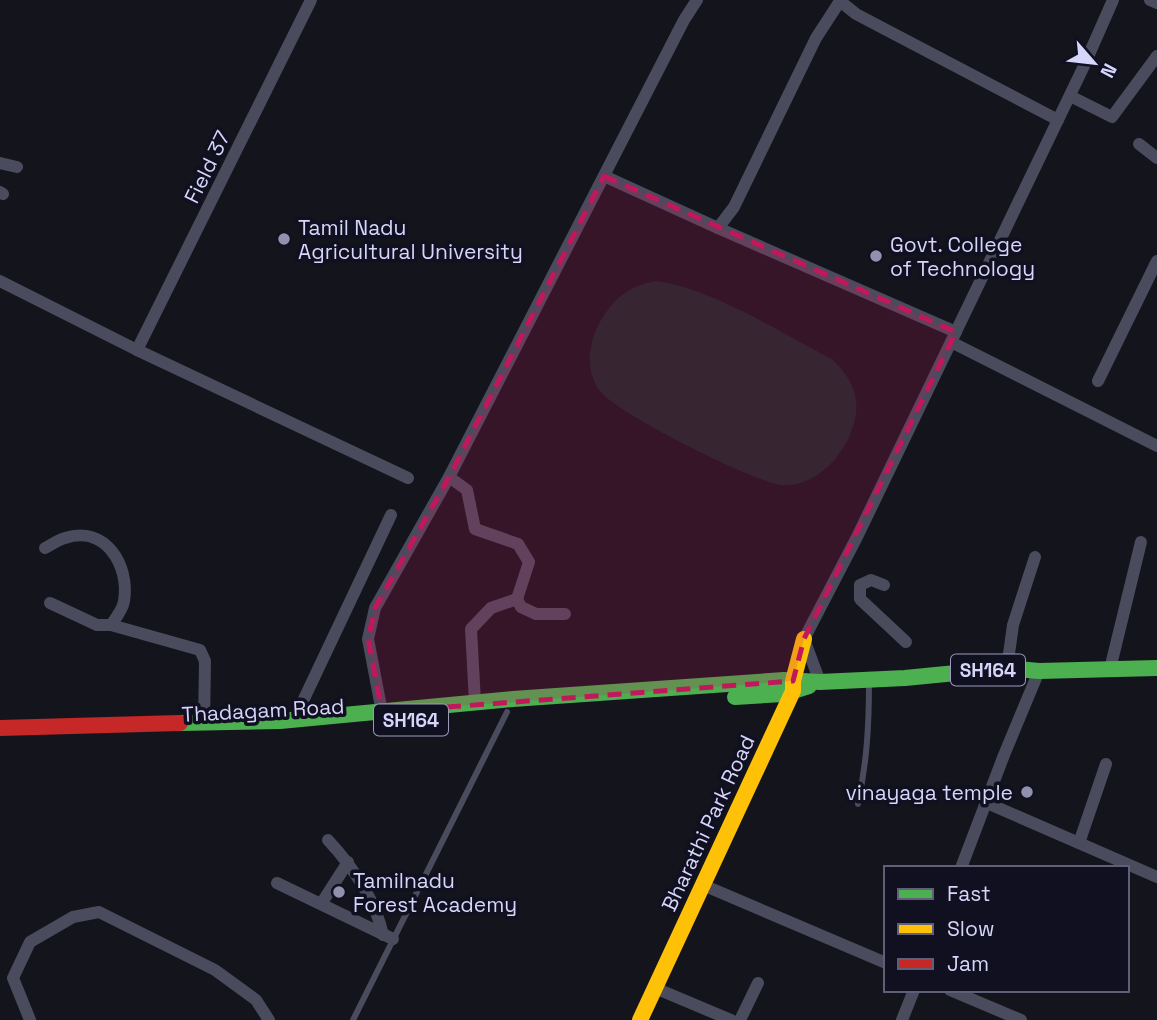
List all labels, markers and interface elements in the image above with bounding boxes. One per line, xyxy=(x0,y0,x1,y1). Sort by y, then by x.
north arrow xyxy=(1059,28,1129,98)
text: N xyxy=(1095,59,1123,82)
street label: Field 37 xyxy=(178,126,236,208)
place label: Tamil Nadu Agricultural University xyxy=(298,214,523,265)
marker: Tamil Nadu Agricultural University xyxy=(276,231,292,247)
place label: Govt. College of Technology xyxy=(890,231,1035,282)
marker: Govt. College of Technology xyxy=(868,248,884,264)
road number: SH164 xyxy=(951,654,1025,685)
street label: Thadagam Road xyxy=(181,692,345,728)
road number: SH164 xyxy=(374,705,448,736)
street label: Bharathi Park Road xyxy=(655,731,761,915)
place label: vinayaga temple xyxy=(845,779,1013,806)
marker: vinayaga temple xyxy=(1019,784,1035,800)
legend xyxy=(884,866,1129,992)
place label: Tamilnadu Forest Academy xyxy=(353,867,517,918)
text: Fast xyxy=(947,880,991,907)
marker: Tamilnadu Forest Academy xyxy=(331,884,347,900)
text: Slow xyxy=(947,915,995,942)
text: Jam xyxy=(947,950,989,977)

